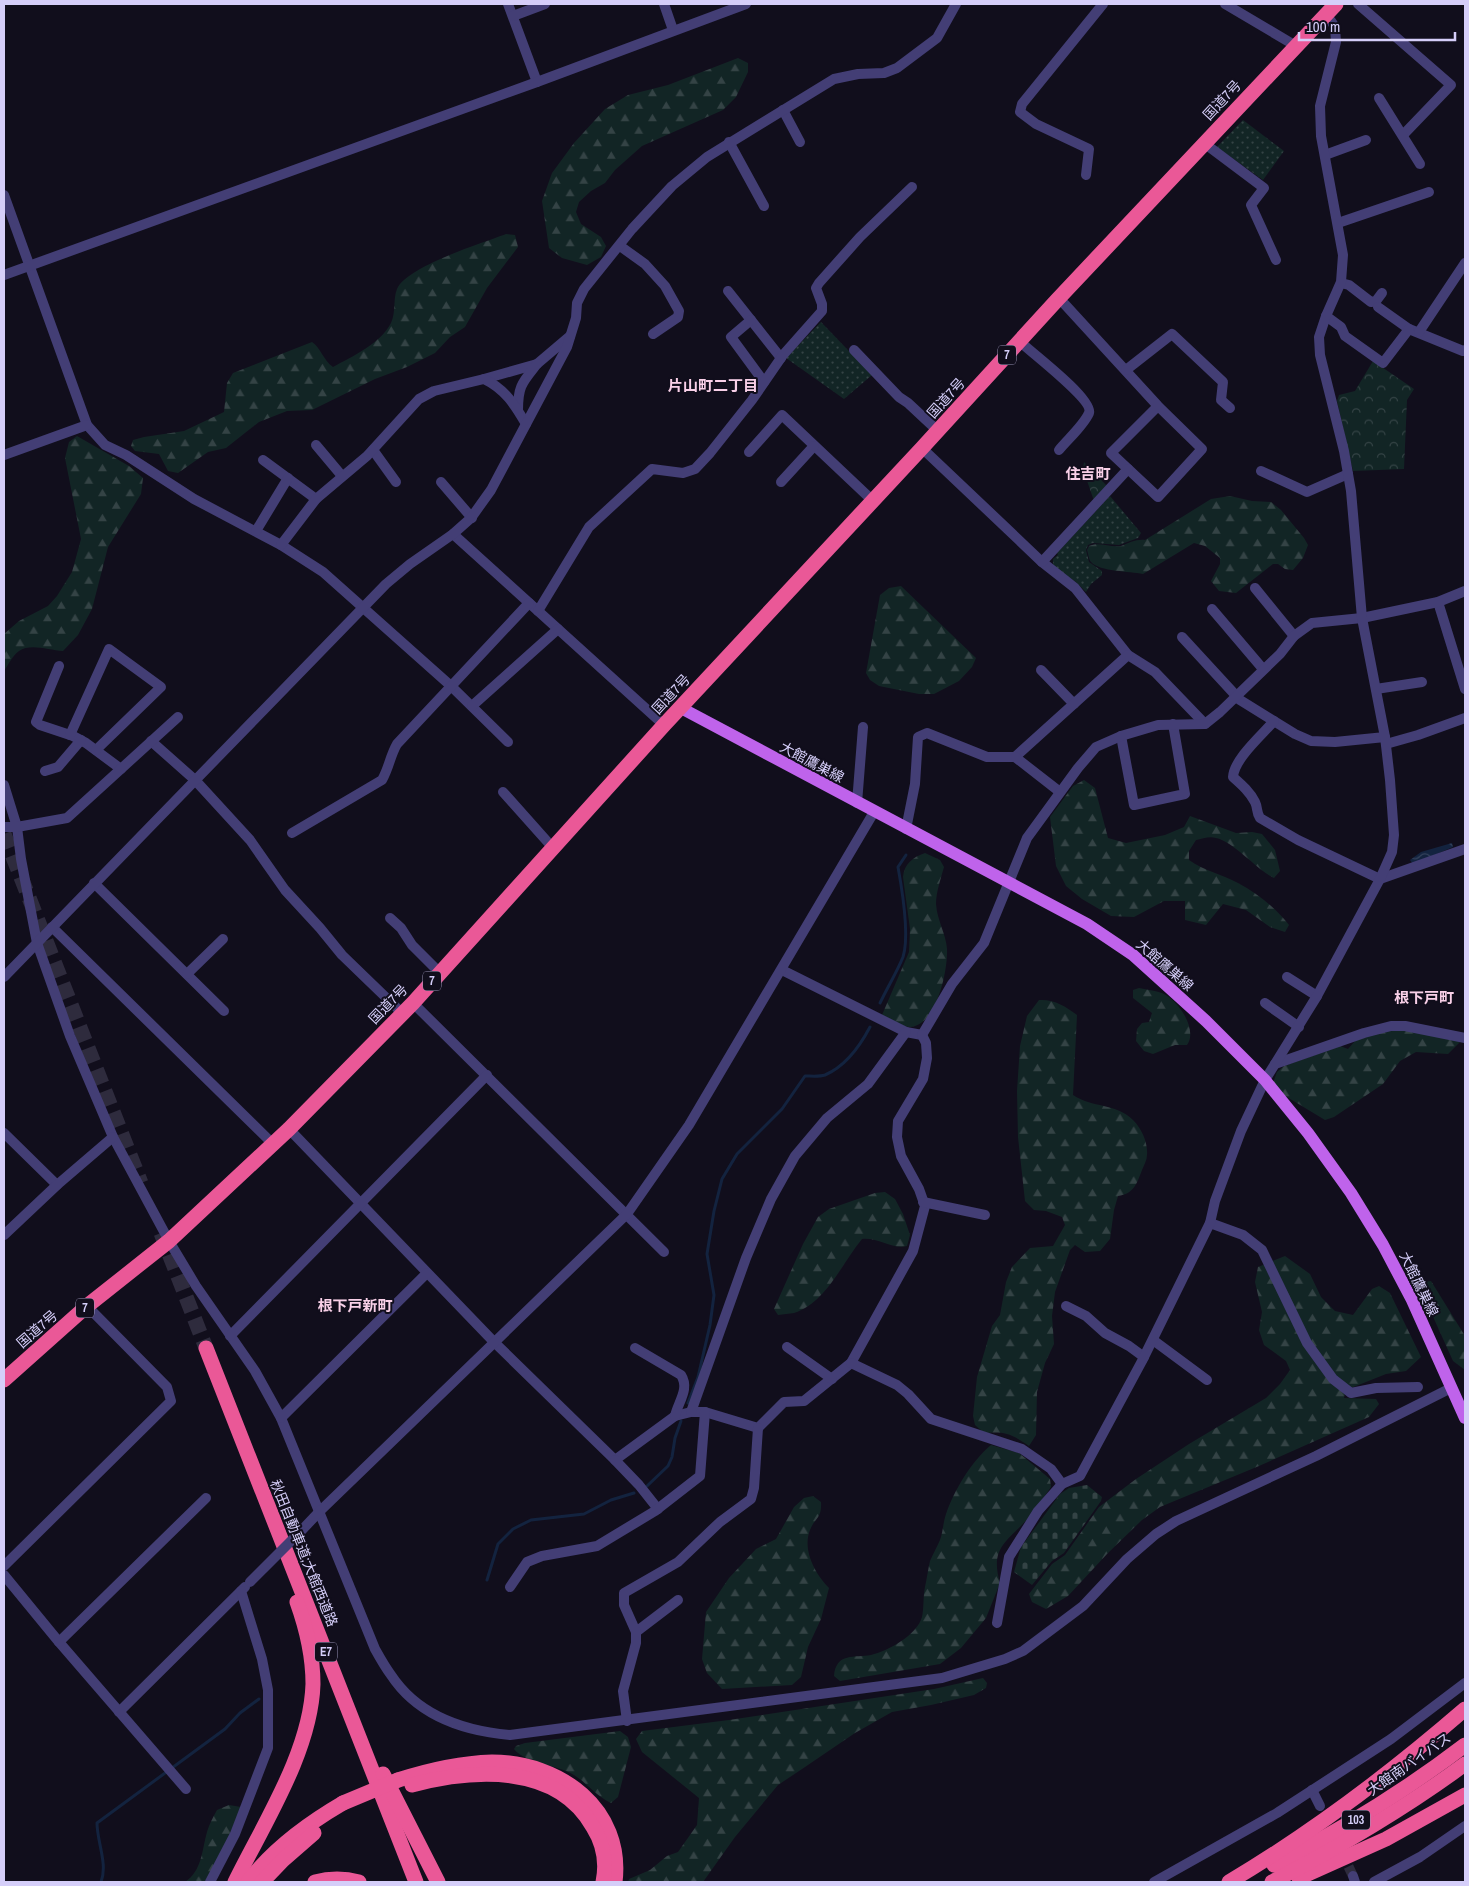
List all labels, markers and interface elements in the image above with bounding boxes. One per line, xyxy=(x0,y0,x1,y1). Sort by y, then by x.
scale bar xyxy=(1299,10,1455,42)
text: 100 m xyxy=(1306,16,1340,37)
street label: 国道7号 xyxy=(1199,76,1245,124)
road number: 7 xyxy=(998,346,1016,364)
street label: 国道7号 xyxy=(923,374,969,422)
district label: 片山町二丁目 xyxy=(668,375,758,396)
district label: 住吉町 xyxy=(1065,463,1111,484)
street label: 国道7号 xyxy=(648,670,694,718)
street label: 大館鷹巣線 xyxy=(777,738,847,786)
street label: 大館鷹巣線 xyxy=(1133,935,1197,995)
road number: 7 xyxy=(423,971,441,990)
street label: 国道7号 xyxy=(365,980,411,1028)
district label: 根下戸町 xyxy=(1394,987,1454,1008)
street label: 大館鷹巣線 xyxy=(1396,1249,1442,1319)
district label: 根下戸新町 xyxy=(317,1295,393,1316)
road number: 7 xyxy=(76,1299,94,1318)
street label: 国道7号 xyxy=(13,1306,61,1352)
street label: 秋田自動車道;大館西道路 xyxy=(266,1477,342,1629)
road number: E7 xyxy=(315,1642,337,1661)
street label: 大館南バイパス xyxy=(1364,1729,1454,1799)
road number: 103 xyxy=(1342,1810,1370,1830)

